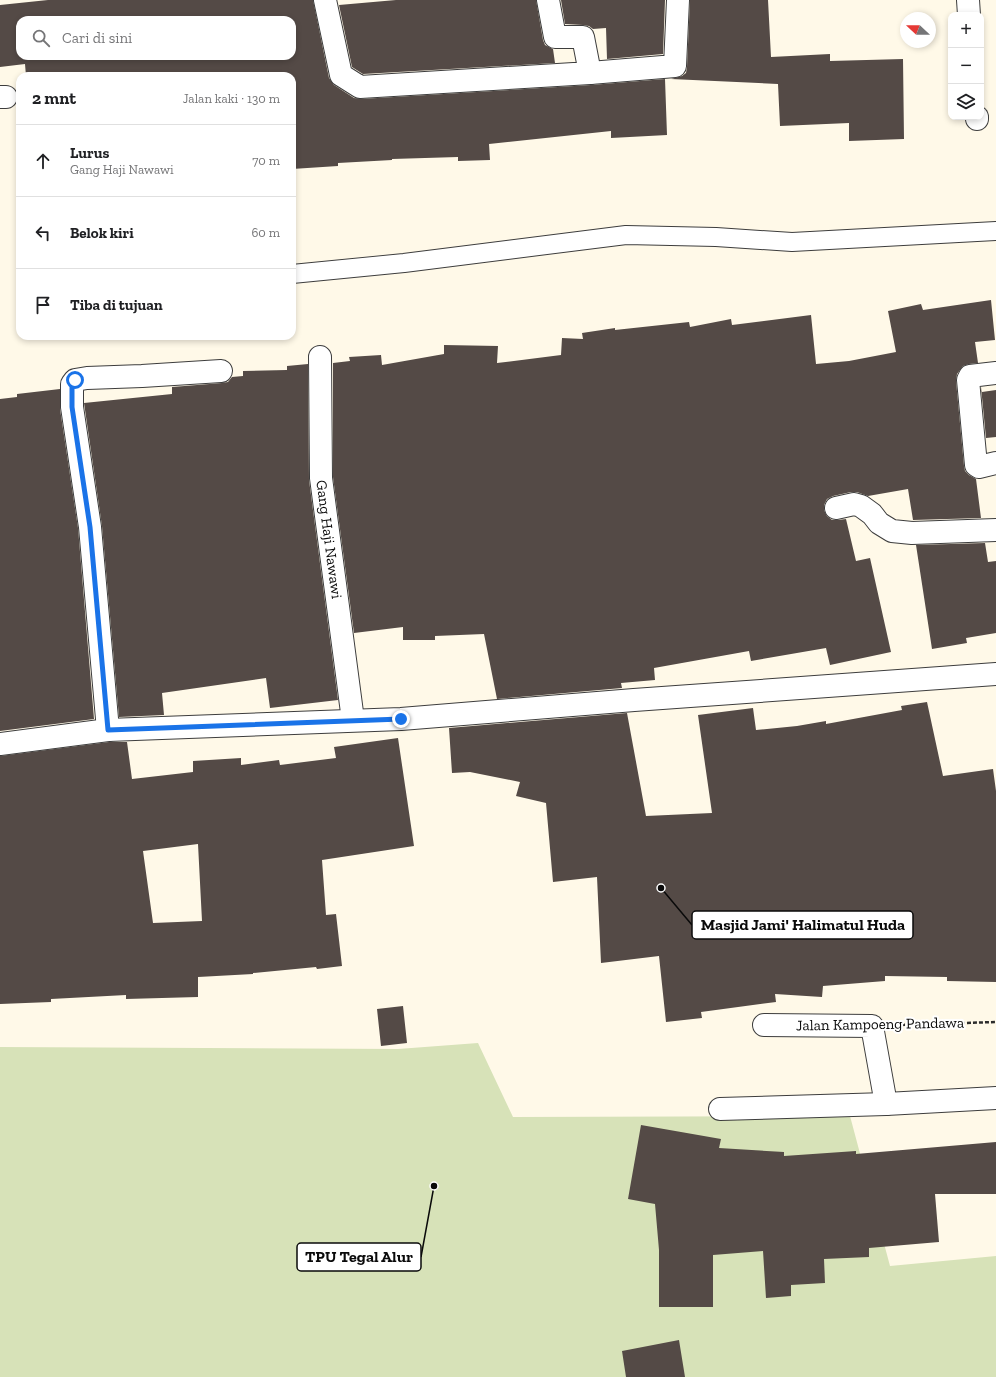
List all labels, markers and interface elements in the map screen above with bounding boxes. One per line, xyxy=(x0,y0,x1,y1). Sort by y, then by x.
north arrow xyxy=(900,12,936,48)
map controls xyxy=(948,12,984,120)
button: + xyxy=(948,12,984,48)
search box xyxy=(16,16,296,60)
icon: search xyxy=(30,27,52,49)
text: Cari di sini xyxy=(62,29,132,47)
button: − xyxy=(948,48,984,84)
button: layers xyxy=(948,84,984,120)
text: 2 mnt xyxy=(32,88,76,108)
text: Jalan kaki · 130 m xyxy=(183,91,280,106)
text: Lurus xyxy=(70,144,109,162)
icon: ahead xyxy=(32,150,54,172)
text: 70 m xyxy=(252,153,280,168)
text: Gang Haji Nawawi xyxy=(70,162,174,177)
icon: left xyxy=(32,222,54,244)
text: Belok kiri xyxy=(70,224,134,242)
text: 60 m xyxy=(251,225,280,240)
icon: arrive xyxy=(32,294,54,316)
text: Tiba di tujuan xyxy=(70,296,163,314)
route start xyxy=(66,371,84,389)
street label: Gang Haji Nawawi xyxy=(312,479,346,600)
route end xyxy=(392,710,410,728)
callout: Masjid Jami' Halimatul Huda xyxy=(692,911,913,939)
text: Masjid Jami' Halimatul Huda xyxy=(701,915,905,934)
street label: Jalan Kampoeng Pandawa xyxy=(796,1014,964,1034)
callout: TPU Tegal Alur xyxy=(297,1243,421,1271)
text: TPU Tegal Alur xyxy=(305,1247,413,1266)

